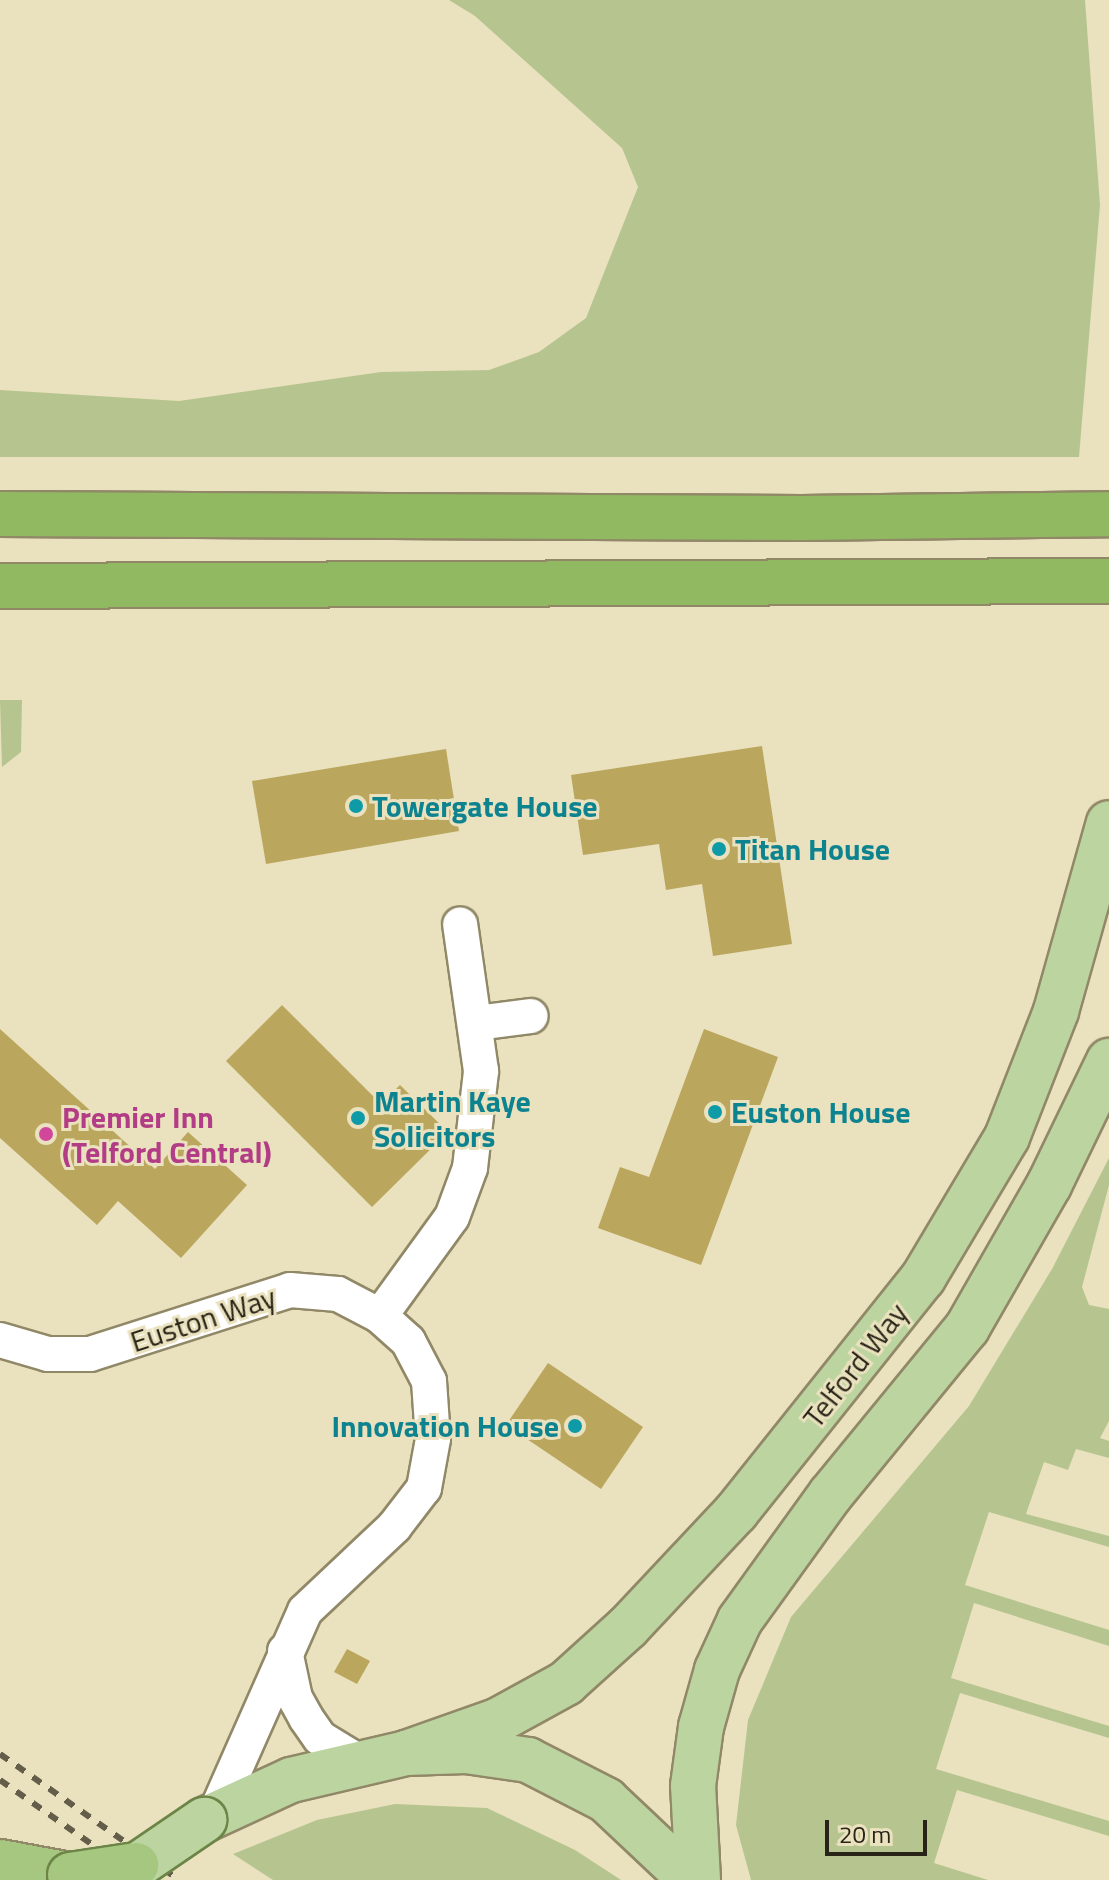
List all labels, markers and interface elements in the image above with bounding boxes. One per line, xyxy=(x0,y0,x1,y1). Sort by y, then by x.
place label: Towergate House xyxy=(372,788,598,824)
marker: Towergate House xyxy=(347,797,365,815)
place label: Titan House xyxy=(735,831,890,867)
marker: Titan House xyxy=(710,840,728,858)
place label: Martin Kaye Solicitors xyxy=(374,1083,531,1154)
place label: Euston House xyxy=(731,1094,911,1130)
place label: Premier Inn (Telford Central) xyxy=(62,1099,272,1170)
marker: Euston House xyxy=(706,1103,724,1121)
marker: Martin Kaye Solicitors xyxy=(349,1109,367,1127)
marker: Premier Inn (Telford Central) xyxy=(37,1125,55,1143)
street label: Euston Way xyxy=(126,1279,280,1359)
street label: Telford Way xyxy=(795,1295,915,1435)
place label: Innovation House xyxy=(331,1408,559,1444)
marker: Innovation House xyxy=(566,1417,584,1435)
scale bar xyxy=(829,1804,931,1854)
text: 20 m xyxy=(839,1816,891,1852)

